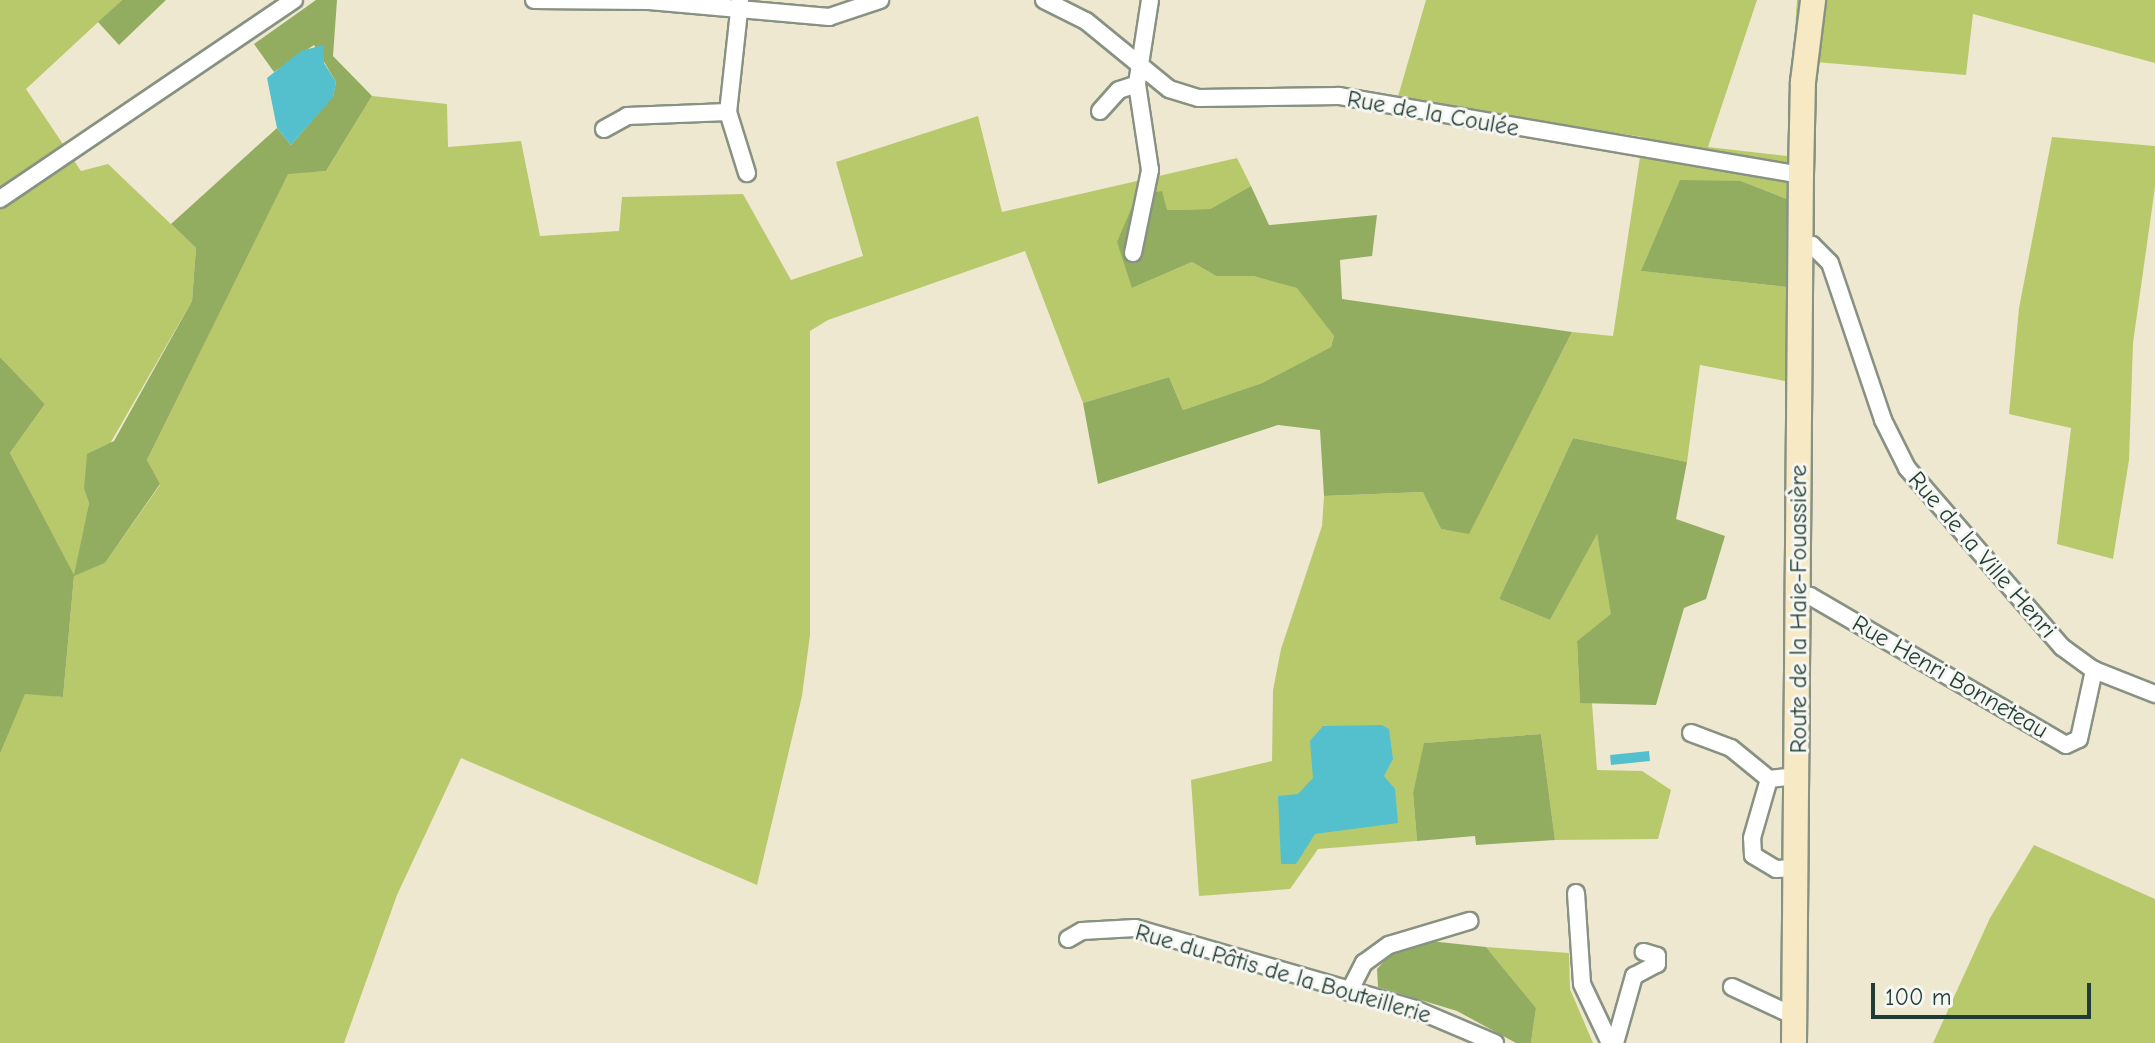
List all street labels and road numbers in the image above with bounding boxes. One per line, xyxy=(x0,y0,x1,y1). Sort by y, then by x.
street label: Rue de la Coulée xyxy=(1345,85,1521,143)
street label: Route de la Haie-Fouassière xyxy=(1785,465,1813,753)
street label: Rue de la Ville Henri xyxy=(1902,466,2062,644)
street label: Rue Henri Bonneteau xyxy=(1847,609,2053,745)
street label: Rue du Pâtis de la Bouteillerie xyxy=(1132,918,1434,1030)

